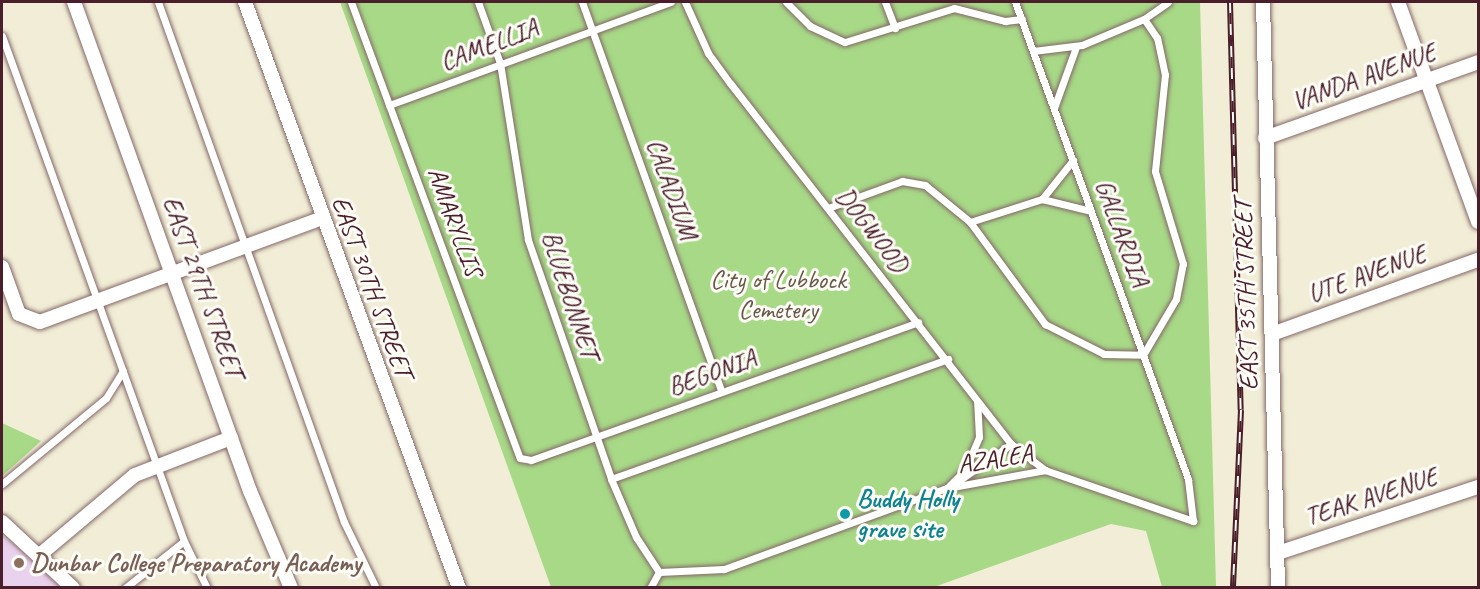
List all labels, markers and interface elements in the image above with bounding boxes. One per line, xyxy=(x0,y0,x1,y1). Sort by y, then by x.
street label: CAMELLIA xyxy=(436,12,542,78)
street label: VANDA AVENUE xyxy=(1287,36,1441,118)
street label: CALADIUM xyxy=(639,135,705,243)
street label: AMARYLLIS xyxy=(421,163,489,281)
street label: GALLARDIA xyxy=(1088,175,1156,291)
street label: DOGWOOD xyxy=(829,181,915,279)
street label: EAST 29TH STREET xyxy=(156,192,250,382)
street label: EAST 30TH STREET xyxy=(325,192,419,382)
street label: EAST 35TH STREET xyxy=(1227,199,1265,391)
street label: BLUEBONNET xyxy=(535,227,605,363)
street label: UTE AVENUE xyxy=(1303,238,1431,310)
park label: City of Lubbock Cemetery xyxy=(711,264,845,326)
street label: BEGONIA xyxy=(664,343,760,403)
street label: AZALEA xyxy=(955,438,1035,480)
street label: TEAK AVENUE xyxy=(1301,461,1441,533)
place label: Buddy Holly grave site xyxy=(857,483,959,544)
marker: Buddy Holly grave site xyxy=(838,507,852,521)
place label: Dunbar College Preparatory Academy xyxy=(31,547,360,579)
marker: Dunbar College Preparatory Academy xyxy=(12,556,26,570)

